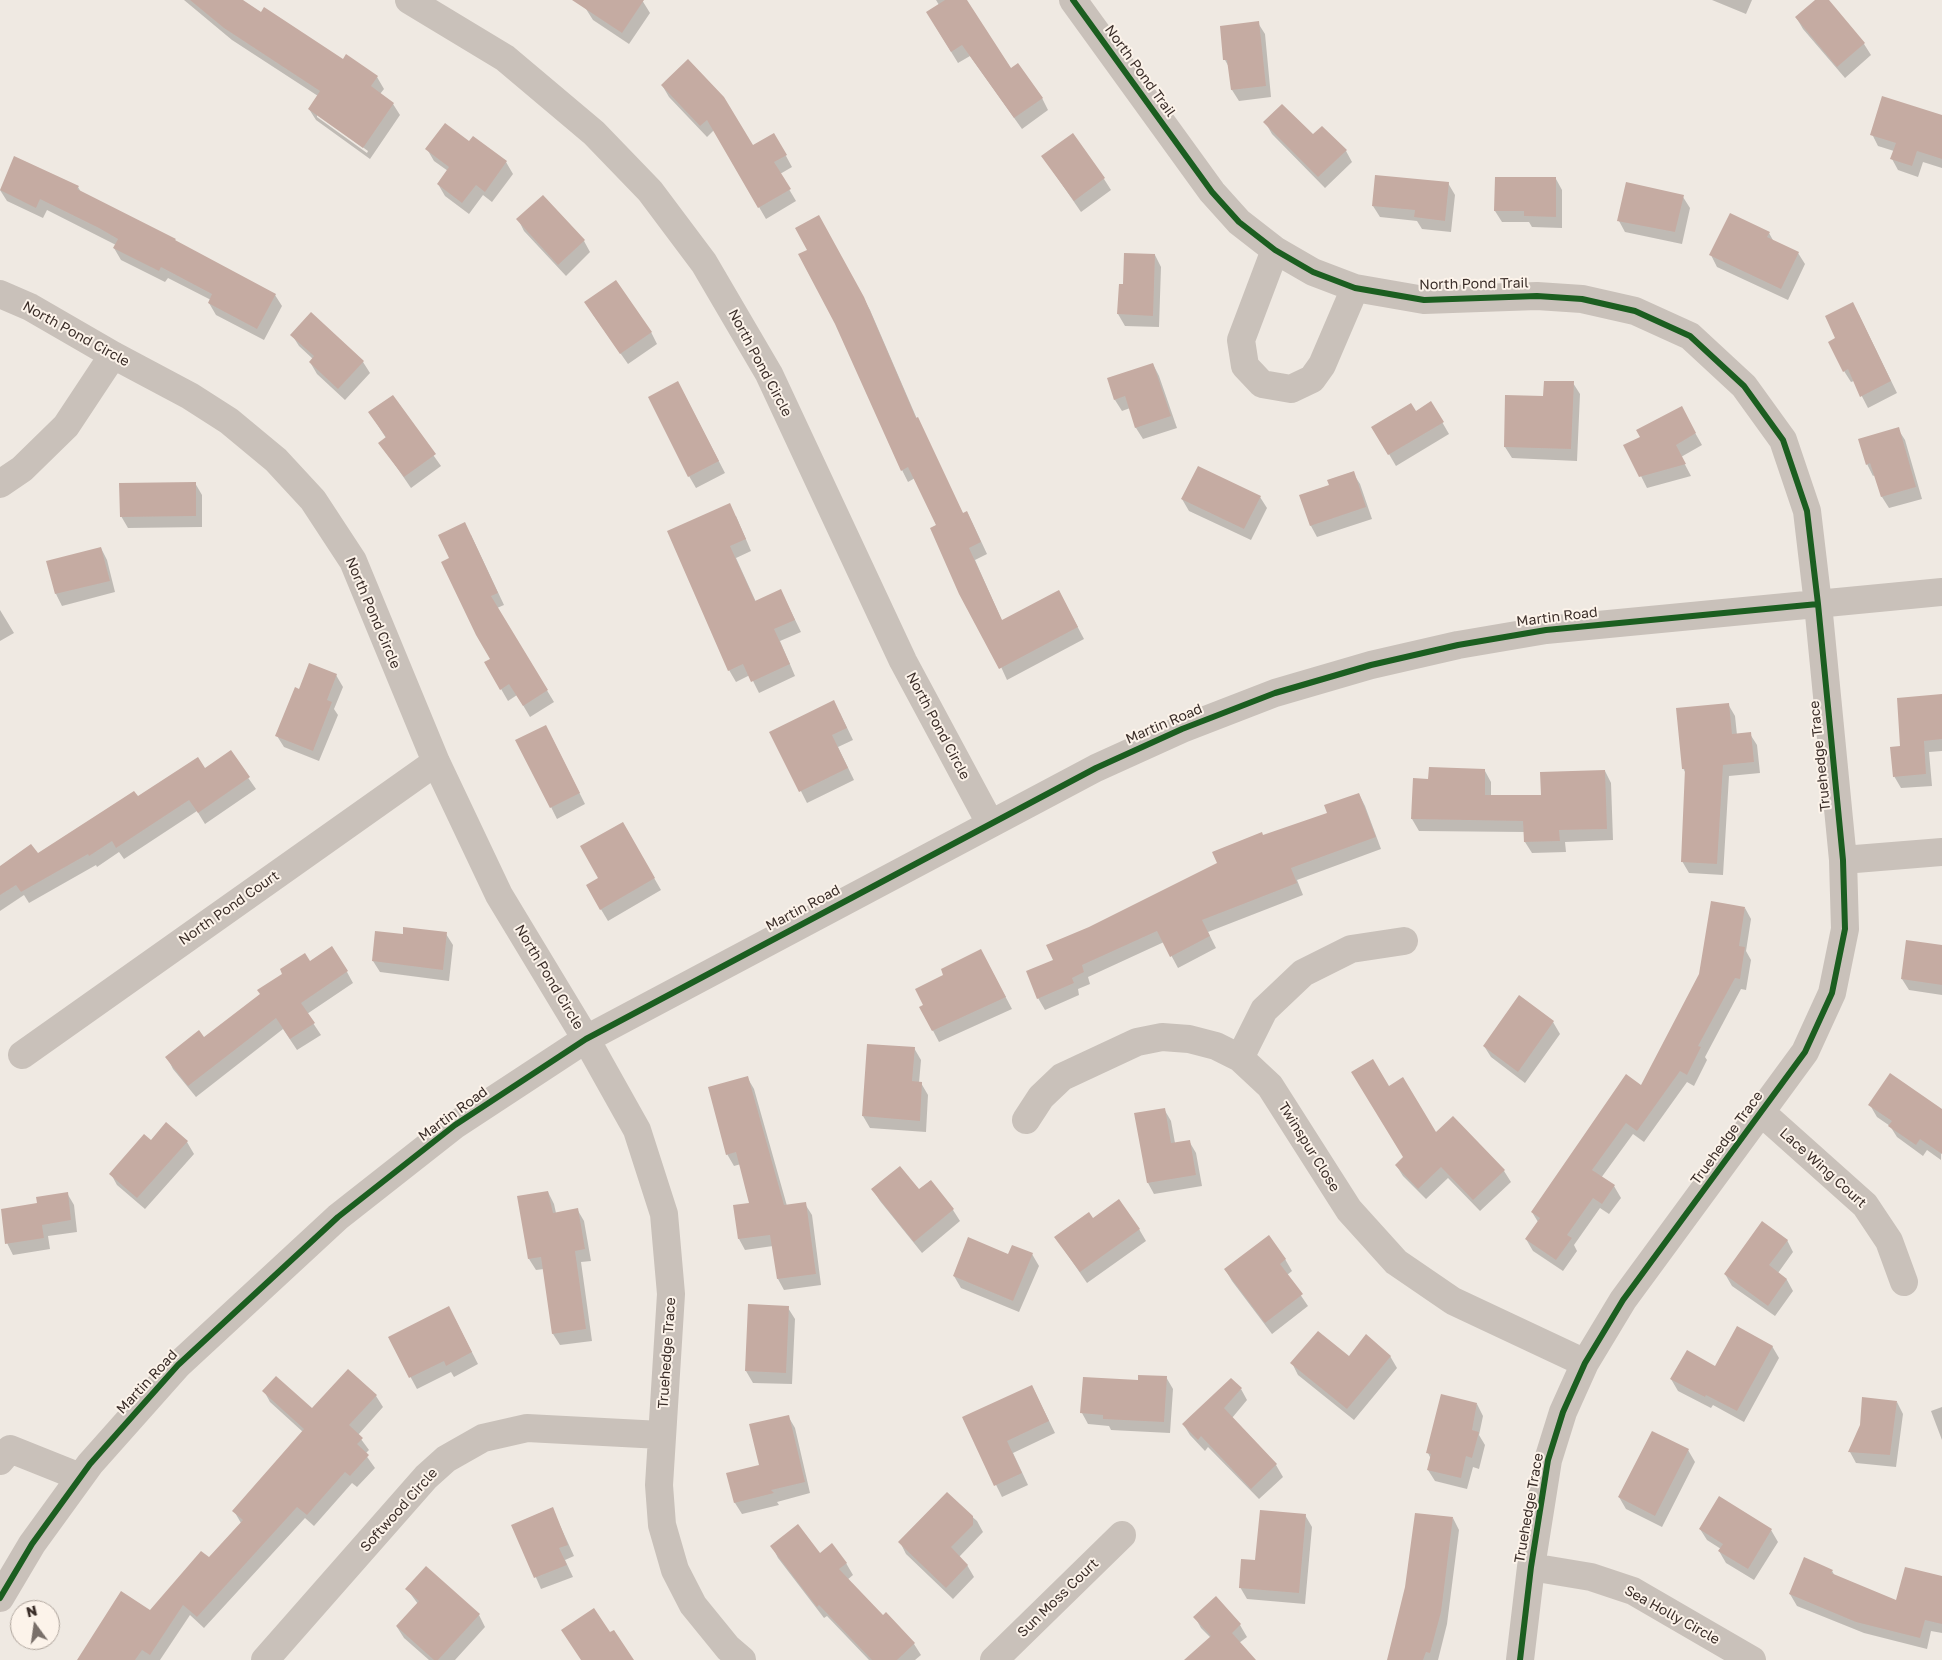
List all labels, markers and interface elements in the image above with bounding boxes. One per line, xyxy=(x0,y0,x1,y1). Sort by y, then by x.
street label: North Pond Trail xyxy=(1101,22,1179,120)
street label: North Pond Trail xyxy=(1419,275,1529,293)
street label: North Pond Circle xyxy=(20,298,132,370)
street label: North Pond Circle xyxy=(725,306,795,420)
street label: North Pond Circle xyxy=(342,555,404,671)
street label: Martin Road xyxy=(1516,604,1598,630)
street label: North Pond Circle xyxy=(903,669,973,783)
street label: Martin Road xyxy=(1123,700,1205,748)
street label: Truehedge Trace xyxy=(1806,700,1834,812)
street label: North Pond Court xyxy=(176,867,282,949)
street label: Martin Road xyxy=(763,881,843,935)
street label: North Pond Circle xyxy=(511,922,587,1032)
street label: Martin Road xyxy=(415,1083,491,1145)
street label: Truehedge Trace xyxy=(1687,1088,1767,1188)
street label: Twinspur Close xyxy=(1275,1099,1343,1195)
street label: Lace Wing Court xyxy=(1776,1125,1870,1211)
street label: Truehedge Trace xyxy=(655,1297,679,1409)
street label: Martin Road xyxy=(113,1346,181,1418)
street label: Truehedge Trace xyxy=(1511,1452,1547,1564)
street label: Softwood Circle xyxy=(357,1465,441,1555)
street label: Sun Moss Court xyxy=(1014,1555,1102,1641)
street label: Sea Holly Circle xyxy=(1621,1582,1723,1648)
north arrow xyxy=(10,1600,60,1650)
text: N xyxy=(24,1601,39,1620)

